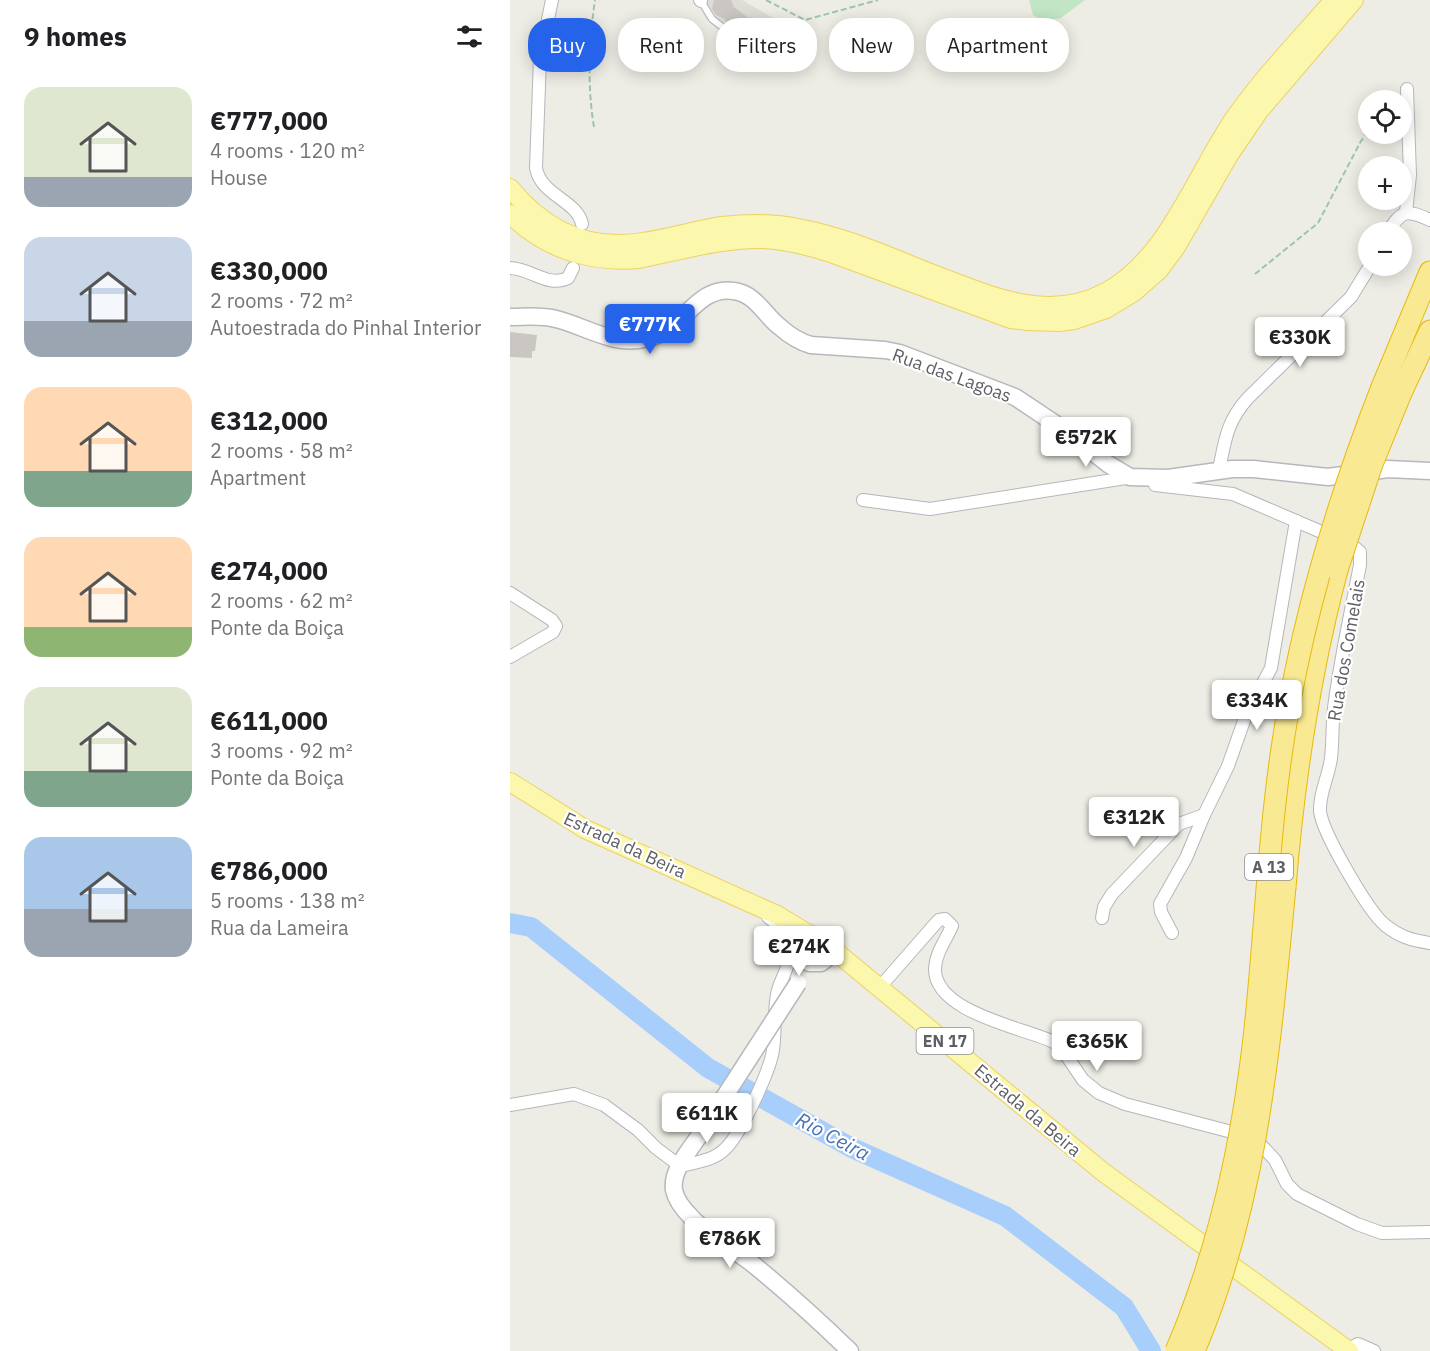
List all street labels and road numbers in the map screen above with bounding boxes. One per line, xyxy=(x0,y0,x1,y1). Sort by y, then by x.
street label: Rua das Lagoas xyxy=(889,343,1015,407)
street label: Rua dos Comelais xyxy=(1322,577,1370,723)
street label: Estrada da Beira xyxy=(560,807,690,884)
road number: A 13 xyxy=(1245,854,1293,880)
road number: EN 17 xyxy=(916,1028,974,1054)
street label: Estrada da Beira xyxy=(970,1059,1086,1162)

